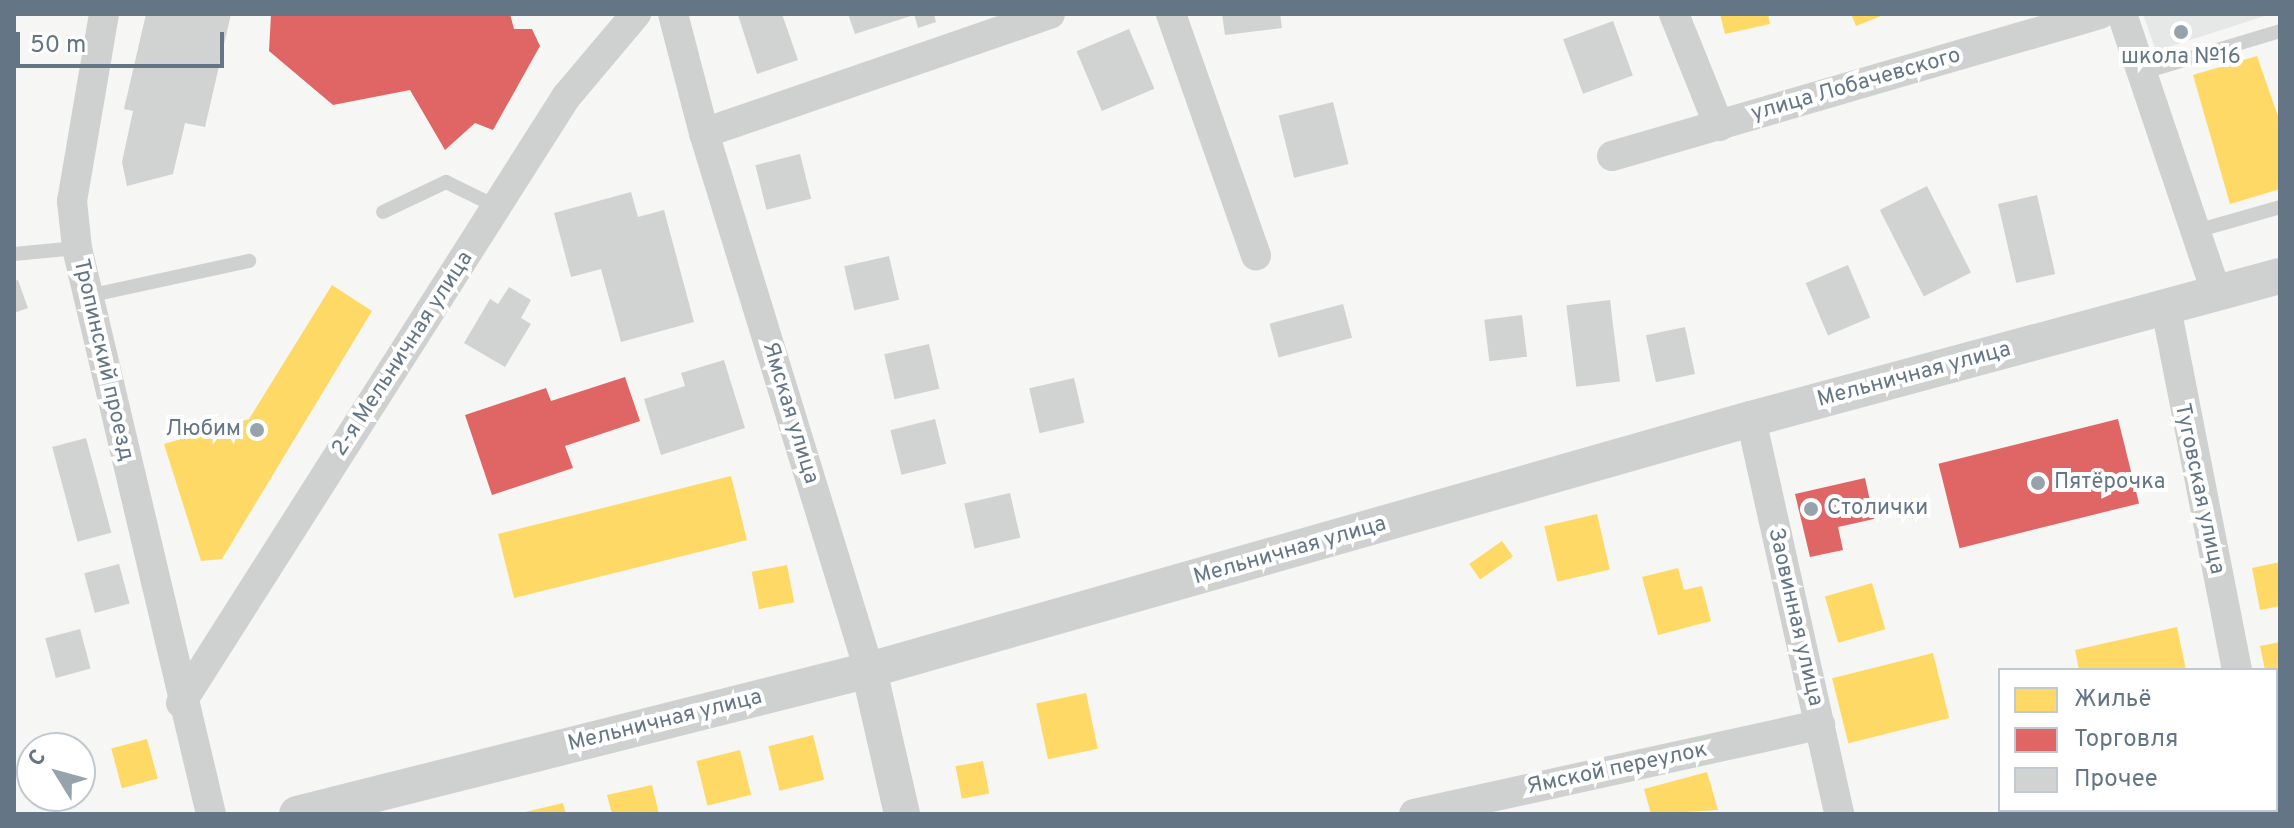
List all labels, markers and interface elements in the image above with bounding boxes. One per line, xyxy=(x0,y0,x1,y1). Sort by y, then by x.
scale bar xyxy=(20,16,228,66)
marker: школа №16 xyxy=(2172,23,2190,41)
text: 50 m xyxy=(30,31,86,61)
street label: улица Лобачевского xyxy=(1748,42,1964,128)
place label: школа №16 xyxy=(2121,45,2241,71)
street label: 2-я Мельничная улица xyxy=(327,247,479,461)
street label: Тропинский проезд xyxy=(67,257,139,463)
street label: Мельничная улица xyxy=(1814,336,2014,414)
street label: Ямская улица xyxy=(756,339,824,487)
street label: Туговская улица xyxy=(2168,401,2230,577)
place label: Любим xyxy=(165,417,241,443)
marker: Любим xyxy=(248,421,266,439)
place label: Пятёрочка xyxy=(2054,470,2165,496)
marker: Пятёрочка xyxy=(2029,474,2047,492)
place label: Столички xyxy=(1827,496,1928,522)
marker: Столички xyxy=(1802,500,1820,518)
street label: Мельничная улица xyxy=(1191,511,1389,591)
street label: Заовинная улица xyxy=(1762,525,1828,709)
legend xyxy=(1998,668,2278,812)
street label: Мельничная улица xyxy=(565,684,765,758)
text: Жильё xyxy=(2074,685,2151,715)
text: Торговля xyxy=(2074,725,2178,755)
north arrow xyxy=(16,732,96,812)
street label: Ямской переулок xyxy=(1524,737,1710,801)
text: С xyxy=(23,745,53,772)
text: Прочее xyxy=(2074,765,2158,795)

